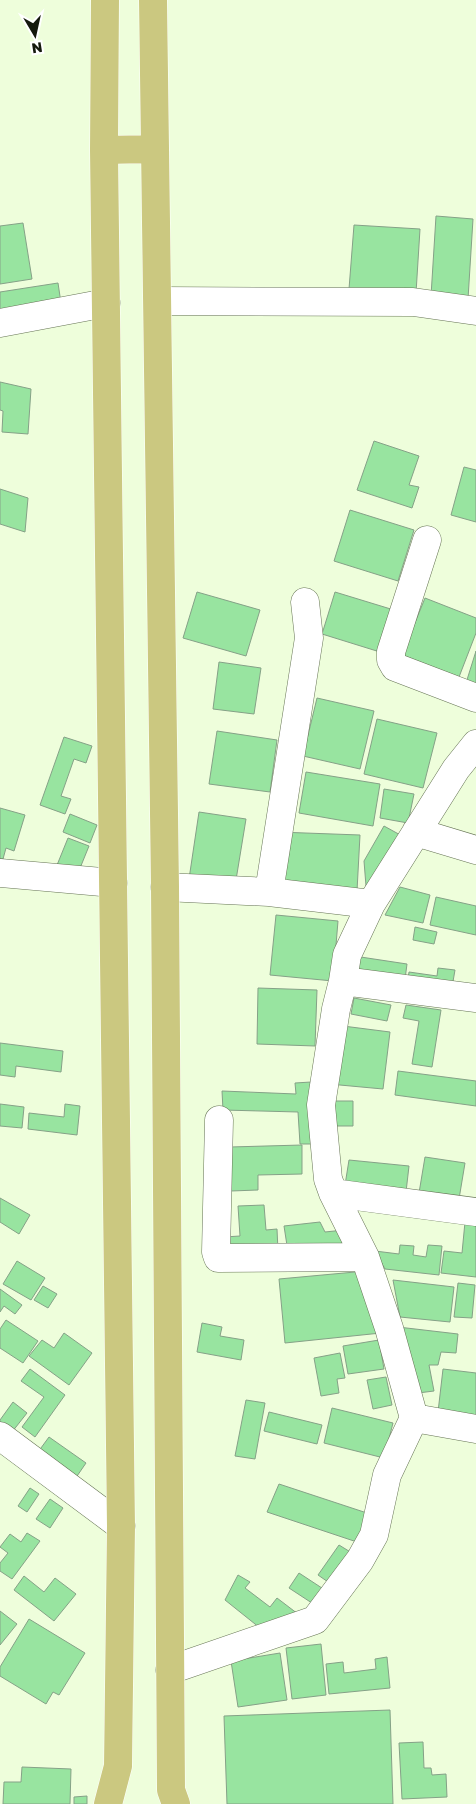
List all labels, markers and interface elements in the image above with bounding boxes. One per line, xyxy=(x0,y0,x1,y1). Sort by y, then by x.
north arrow xyxy=(10,10,60,60)
text: N xyxy=(31,39,44,58)

